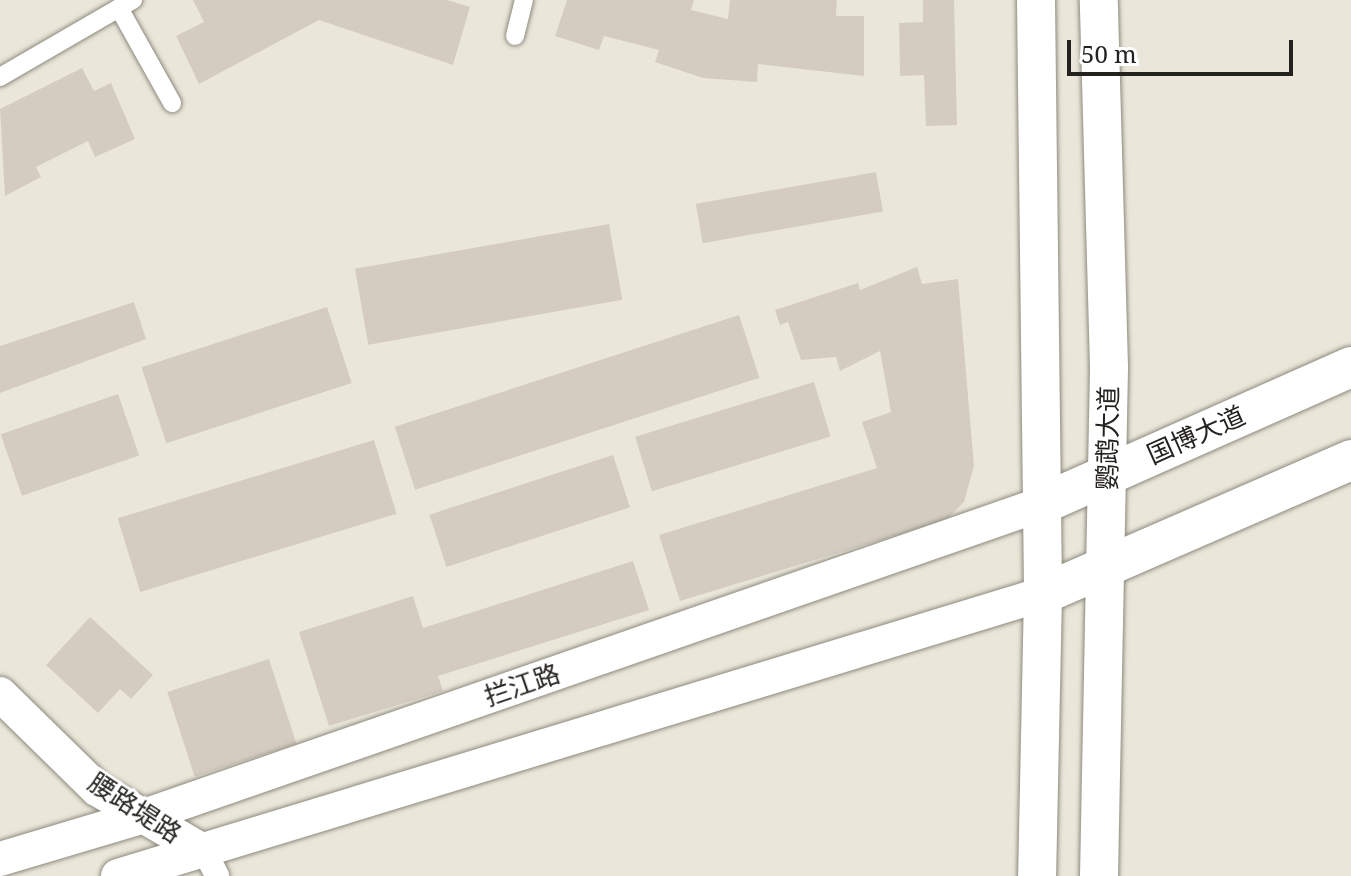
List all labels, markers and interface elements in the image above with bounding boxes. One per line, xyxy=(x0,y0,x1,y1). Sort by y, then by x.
scale bar xyxy=(1071,24,1297,74)
text: 50 m xyxy=(1081,37,1137,70)
street label: 鹦鹉大道 xyxy=(1091,386,1125,490)
street label: 国博大道 xyxy=(1142,400,1250,470)
street label: 拦江路 xyxy=(480,658,564,712)
street label: 腰路堤路 xyxy=(83,767,187,849)

